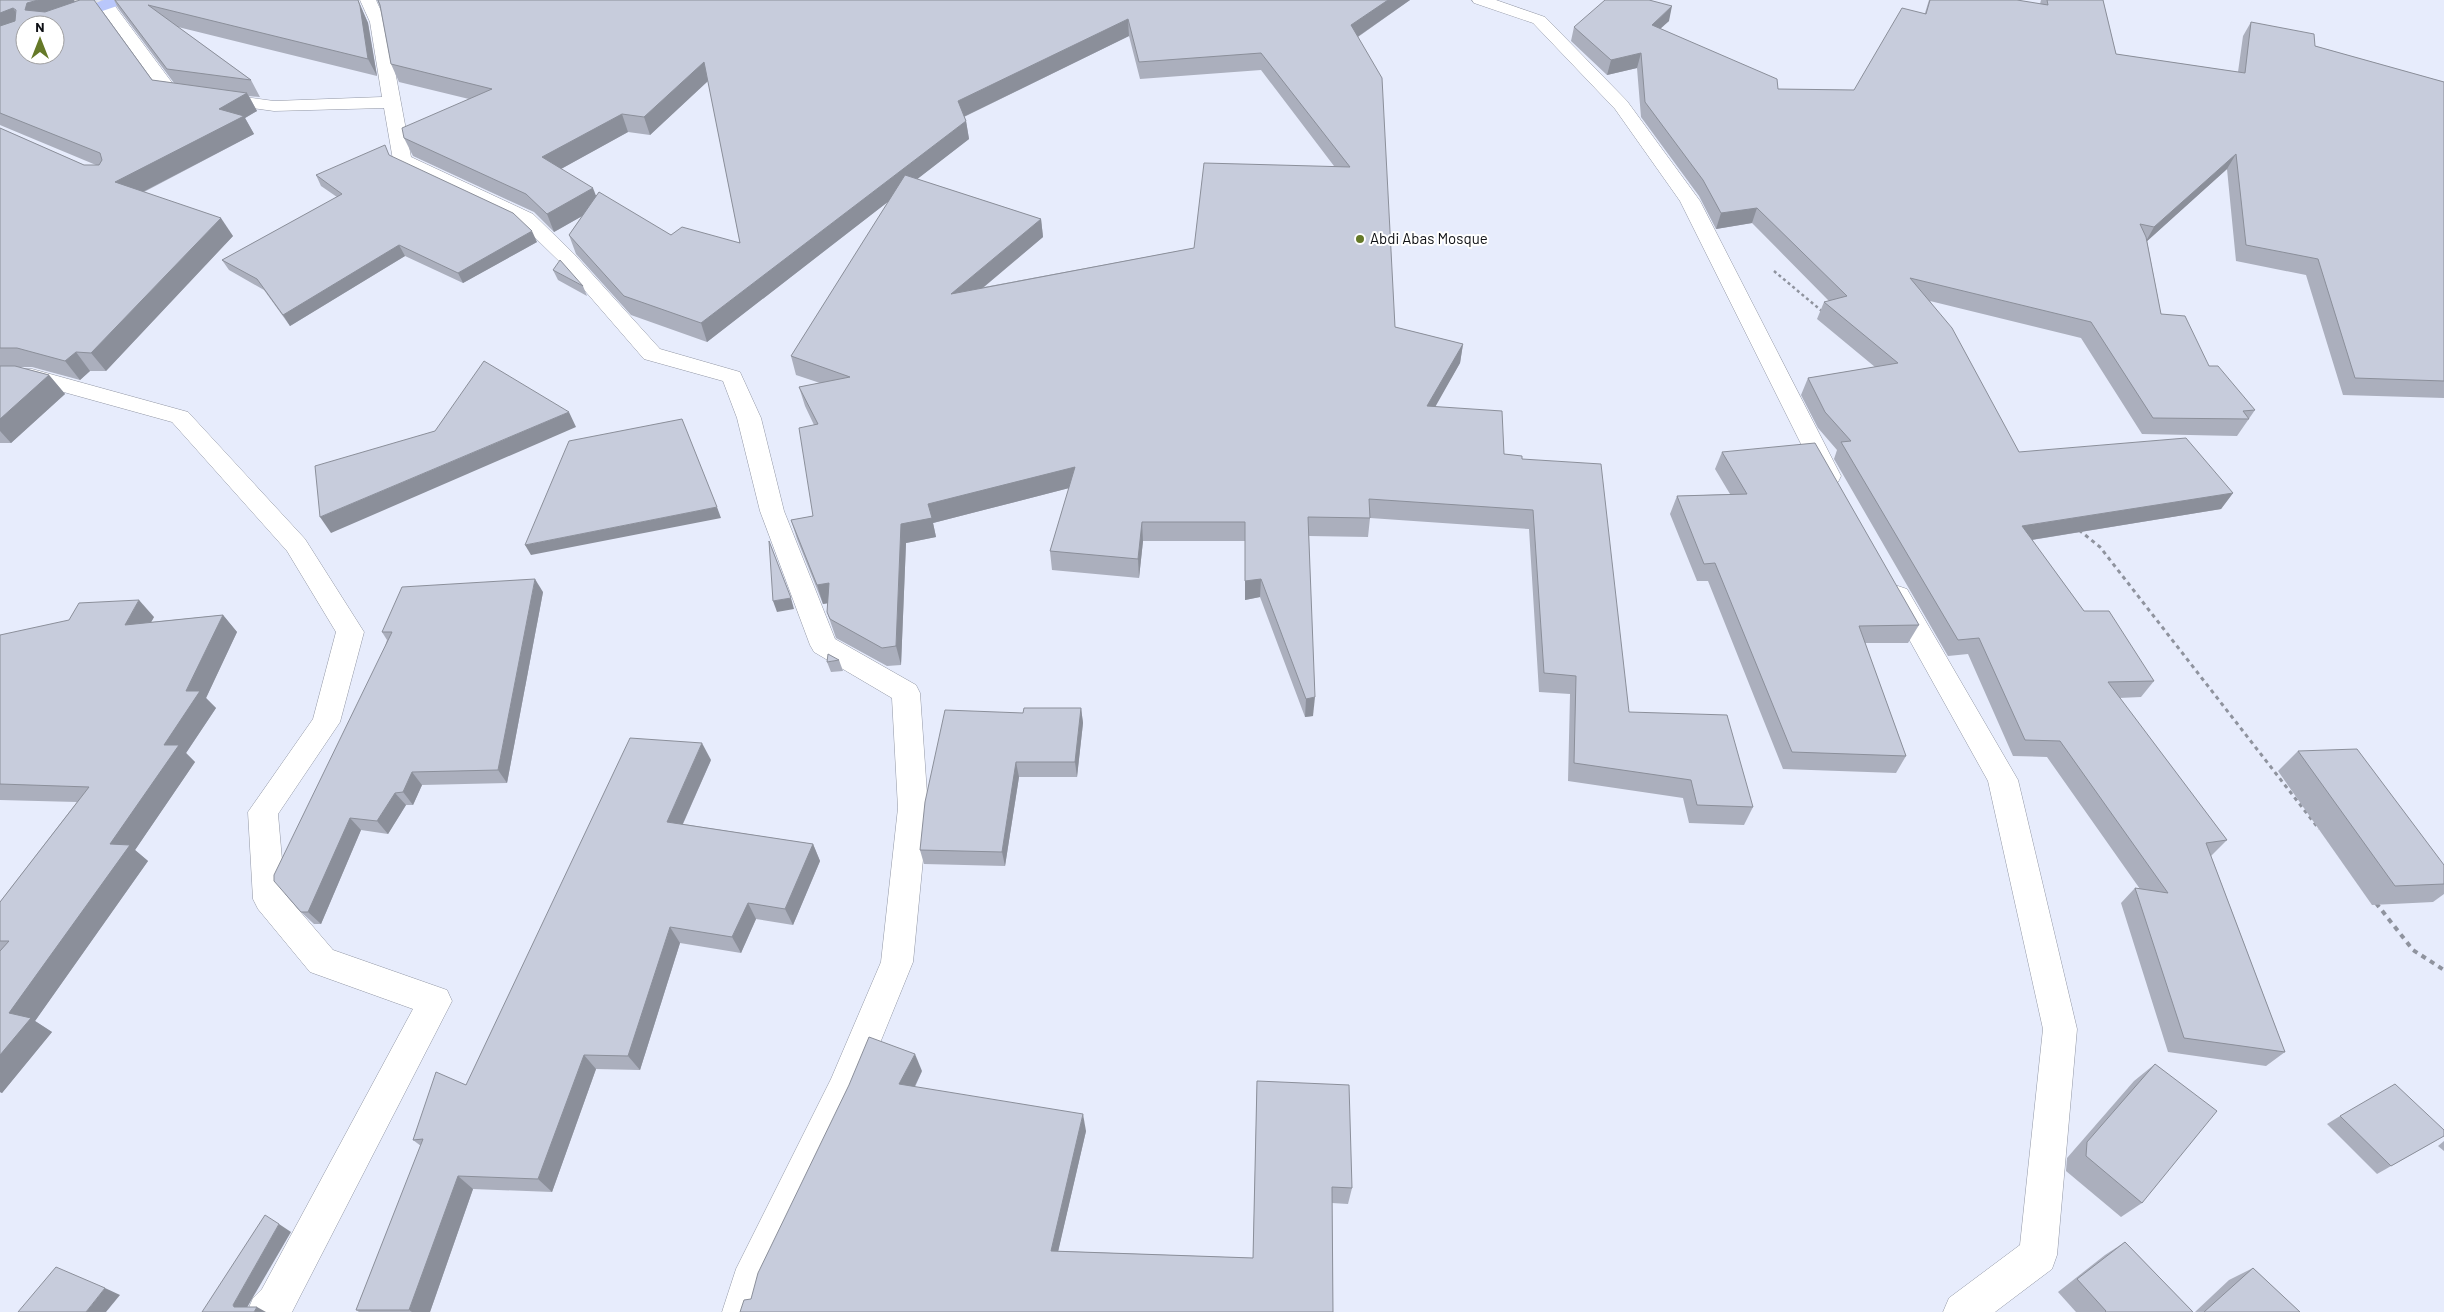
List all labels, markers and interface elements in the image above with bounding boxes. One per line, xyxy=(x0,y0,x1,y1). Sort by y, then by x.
north arrow xyxy=(15,15,65,65)
text: N xyxy=(35,18,45,35)
place label: Abdi Abas Mosque xyxy=(1370,229,1488,247)
marker: Abdi Abas Mosque xyxy=(1354,233,1366,245)

